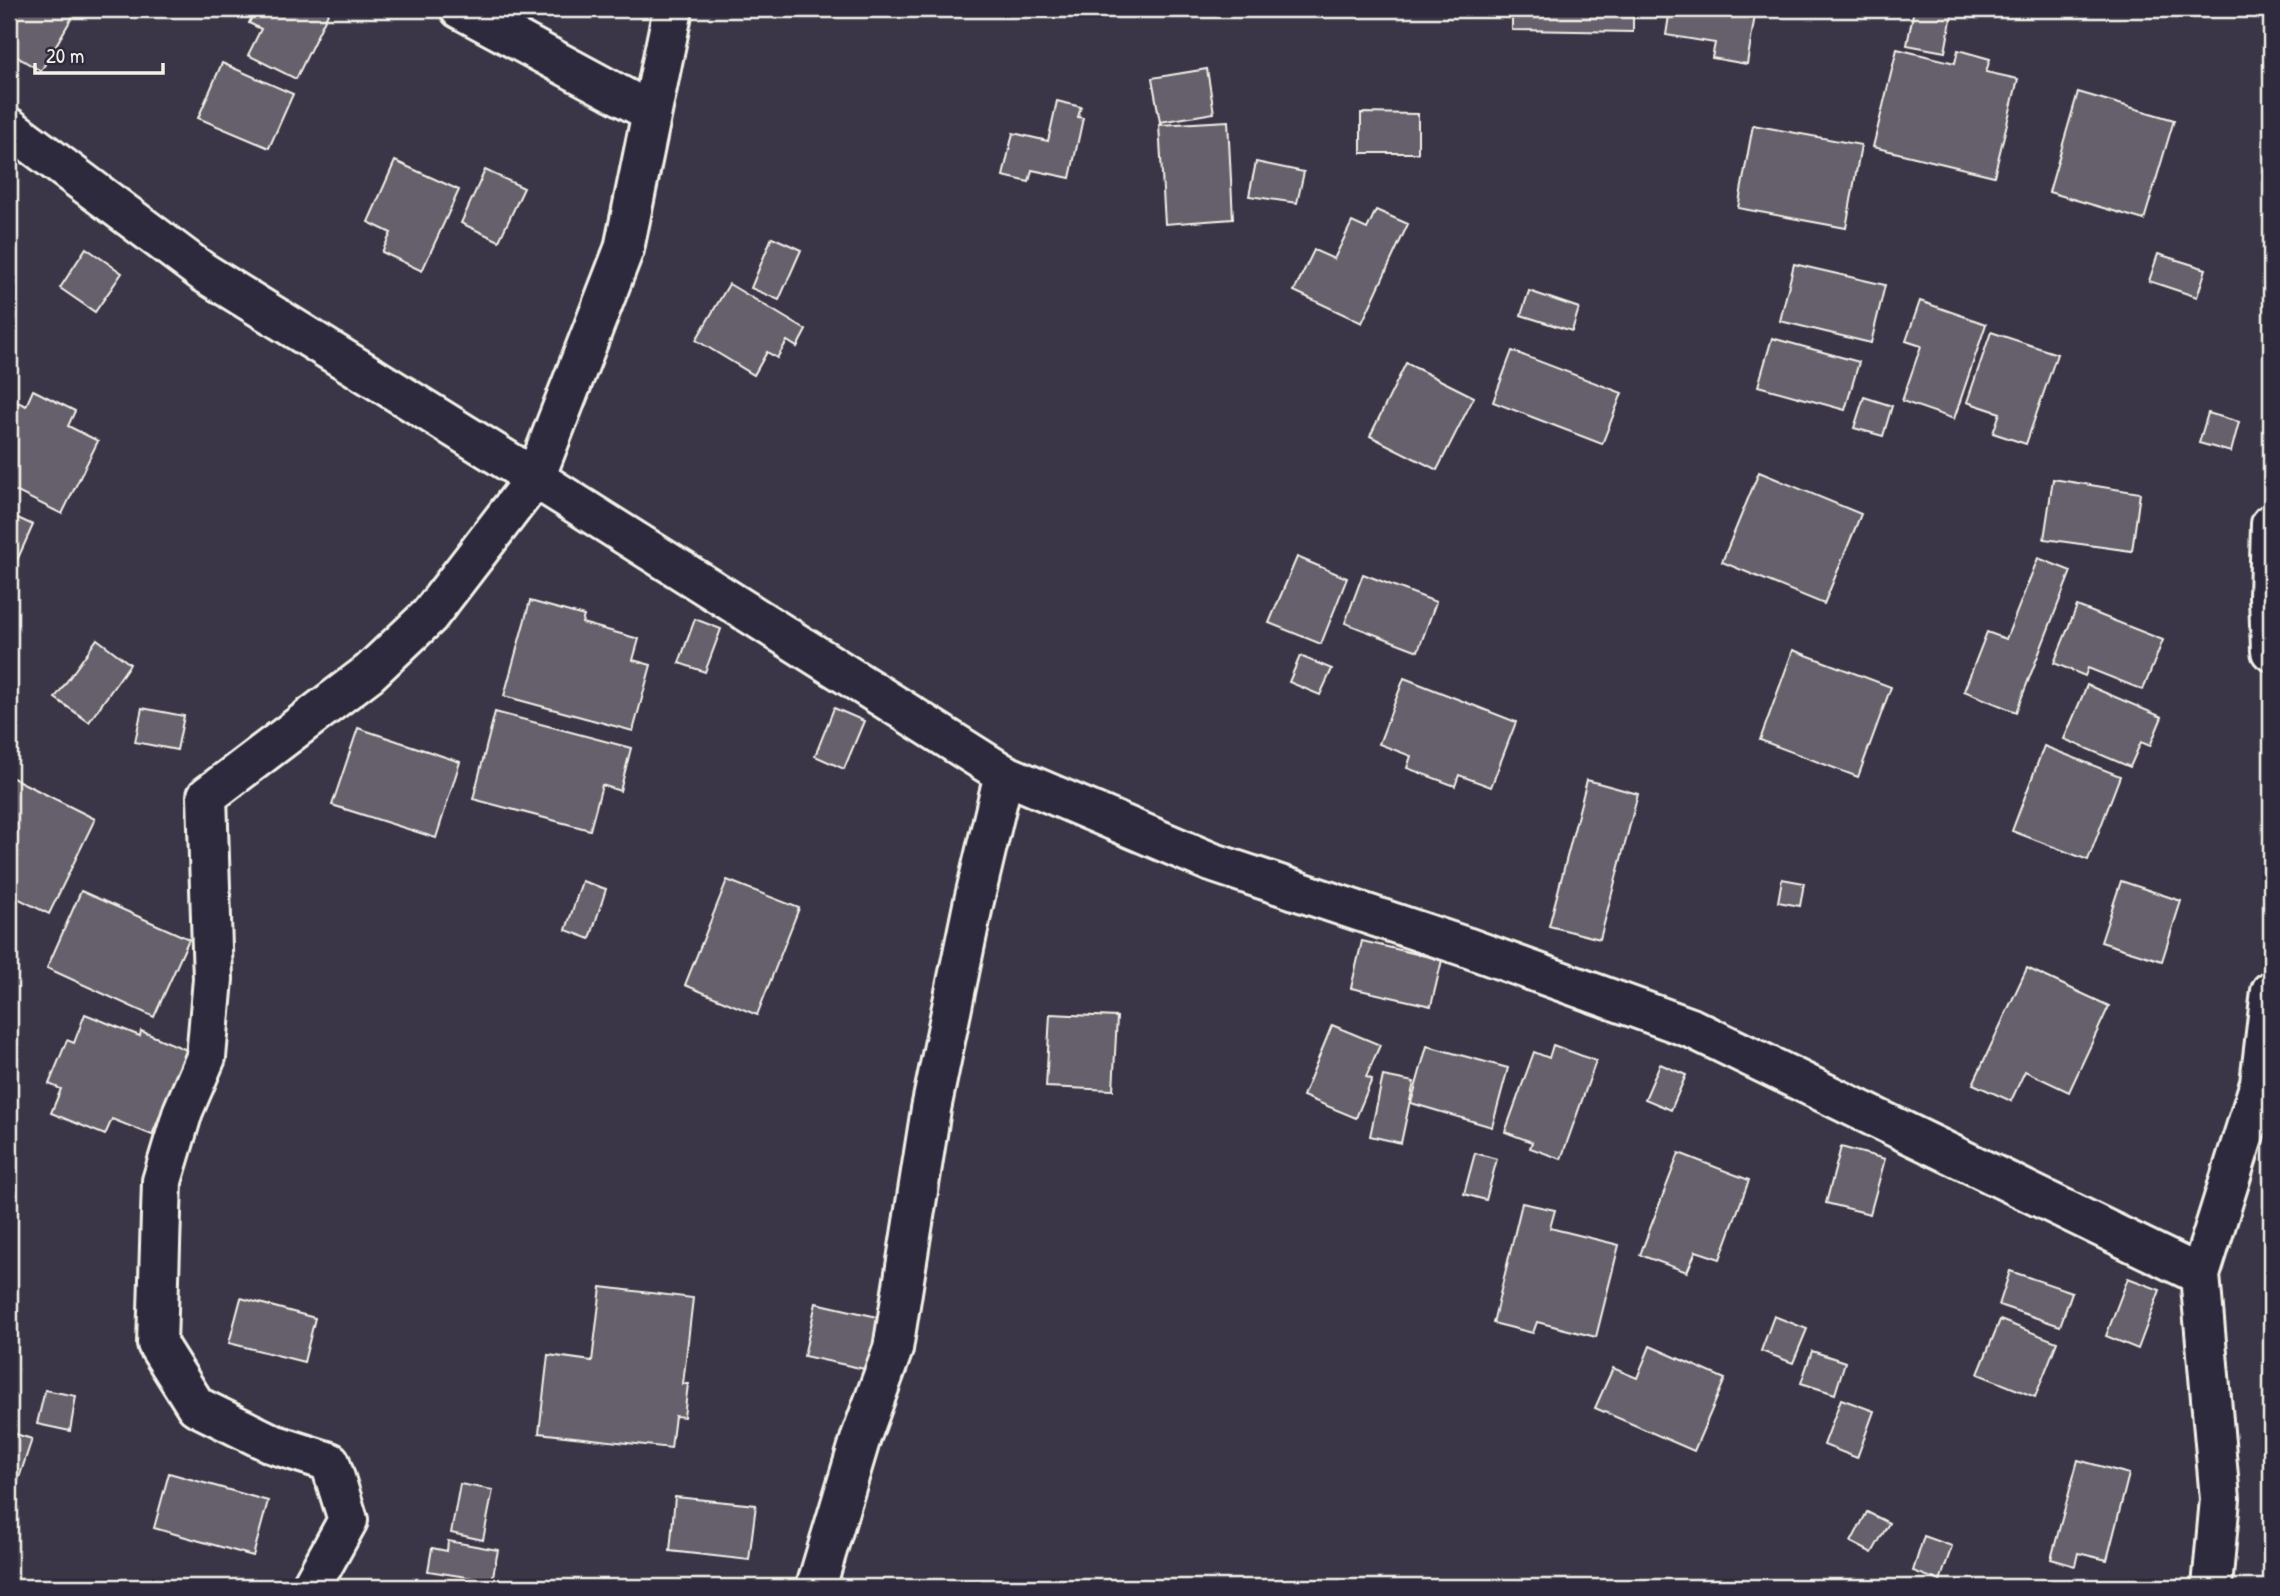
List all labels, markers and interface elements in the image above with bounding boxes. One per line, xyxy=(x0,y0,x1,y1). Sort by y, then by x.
scale bar xyxy=(35,32,163,76)
text: 20 m xyxy=(46,41,84,70)

